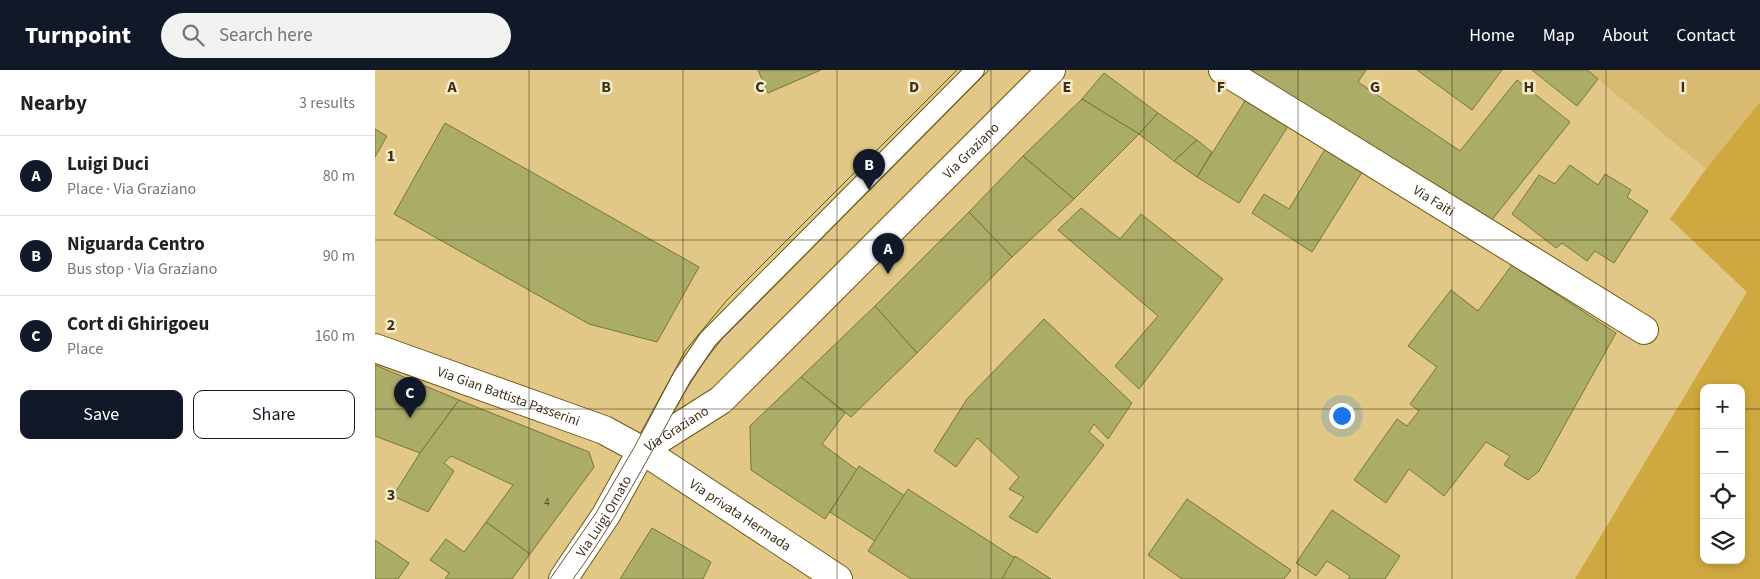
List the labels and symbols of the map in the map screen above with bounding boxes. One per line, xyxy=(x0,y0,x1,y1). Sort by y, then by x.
text: A xyxy=(446,76,457,98)
text: B xyxy=(601,76,611,98)
text: C xyxy=(755,76,765,98)
text: D xyxy=(909,76,919,98)
text: E xyxy=(1063,76,1071,98)
text: F xyxy=(1217,76,1225,98)
text: G xyxy=(1370,76,1380,98)
text: H xyxy=(1524,76,1534,98)
text: I xyxy=(1681,76,1685,98)
street label: Via Graziano xyxy=(939,118,1004,184)
text: 1 xyxy=(387,145,395,167)
pin: B xyxy=(853,149,885,190)
street label: Via Faiti xyxy=(1409,181,1458,222)
pin: A xyxy=(872,233,904,274)
text: 2 xyxy=(387,314,395,336)
street label: Via Gian Battista Passerini xyxy=(434,362,583,432)
pin: C xyxy=(394,377,426,418)
street label: Via Graziano xyxy=(641,401,713,457)
your location xyxy=(1329,403,1355,429)
street label: Via Luigi Ornato xyxy=(572,472,637,561)
street label: Via privata Hermada xyxy=(685,475,795,557)
text: 3 xyxy=(387,484,395,506)
house number: 4 xyxy=(544,495,550,510)

